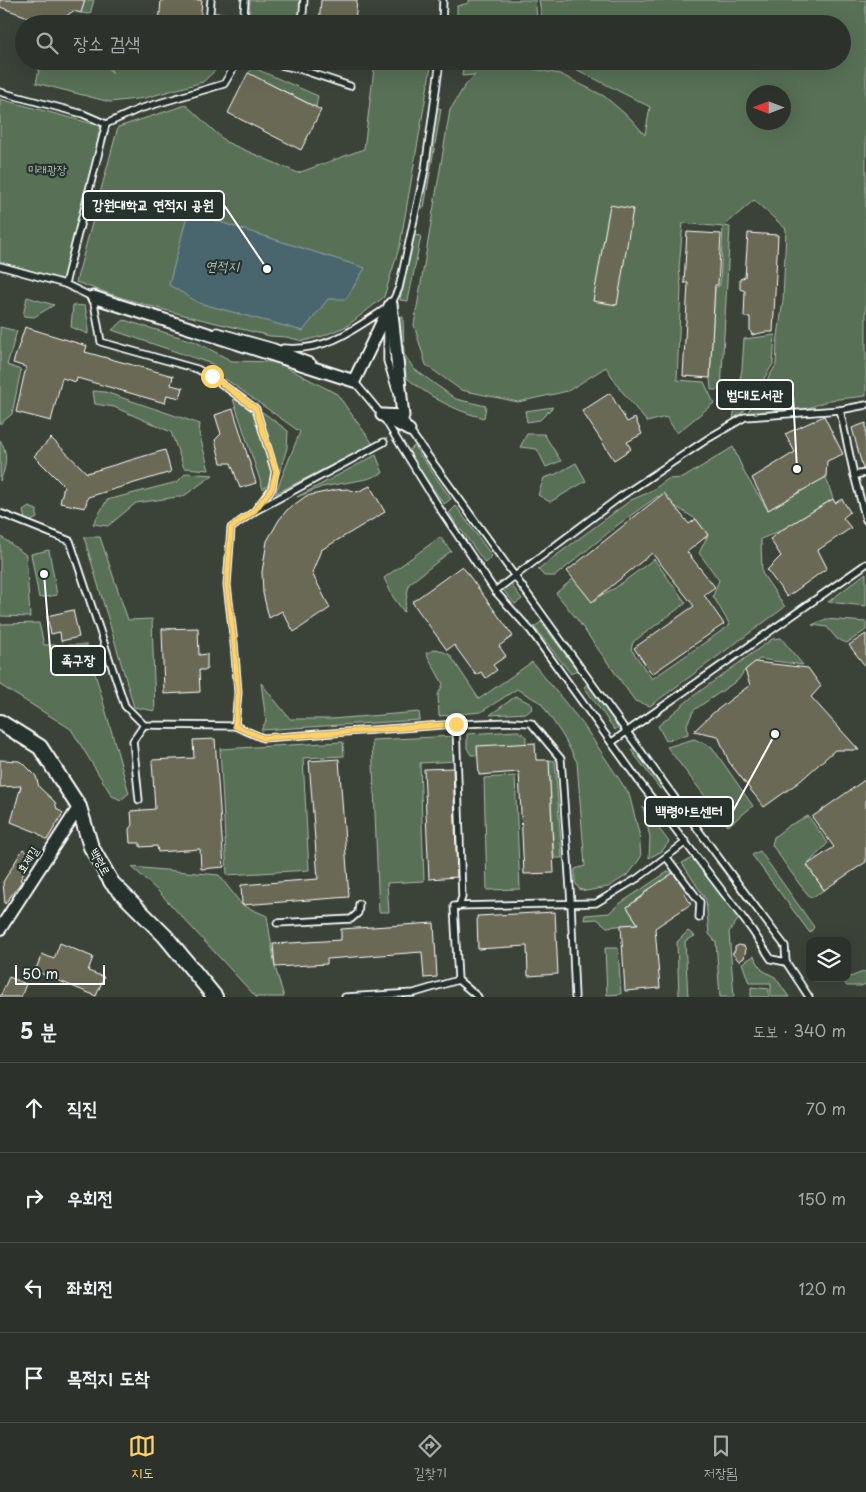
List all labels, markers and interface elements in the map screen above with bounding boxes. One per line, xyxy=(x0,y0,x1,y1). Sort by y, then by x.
search box xyxy=(15,15,851,70)
text: 장소 검색 xyxy=(73,28,140,56)
icon: search xyxy=(33,29,61,57)
north arrow xyxy=(746,85,791,130)
park label: 미래광장 xyxy=(28,160,67,178)
callout: 강원대학교 연적지 공원 xyxy=(83,191,224,220)
text: 강원대학교 연적지 공원 xyxy=(92,194,214,215)
water label: 연적지 xyxy=(205,255,241,276)
route start xyxy=(201,365,224,388)
callout: 법대도서관 xyxy=(717,380,793,409)
text: 법대도서관 xyxy=(727,384,784,405)
callout: 족구장 xyxy=(51,646,105,675)
text: 족구장 xyxy=(61,649,96,670)
route end xyxy=(445,713,468,736)
callout: 백령아트센터 xyxy=(645,797,733,826)
text: 백령아트센터 xyxy=(655,800,723,821)
street label: 효제길 xyxy=(12,842,43,877)
street label: 백령로 xyxy=(86,844,116,879)
map controls xyxy=(806,937,851,982)
button: layers xyxy=(806,937,851,982)
scale bar xyxy=(15,962,105,985)
text: 50 m xyxy=(22,963,58,984)
text: 5 분 xyxy=(20,1014,57,1046)
text: 도보 · 340 m xyxy=(753,1018,846,1042)
text: 직진 xyxy=(67,1093,98,1121)
icon: ahead xyxy=(20,1094,48,1122)
text: 70 m xyxy=(806,1096,846,1120)
text: 우회전 xyxy=(67,1183,113,1211)
icon: right xyxy=(20,1184,48,1212)
text: 150 m xyxy=(798,1186,846,1210)
text: 좌회전 xyxy=(67,1273,113,1301)
icon: left xyxy=(20,1274,48,1302)
text: 120 m xyxy=(799,1276,846,1300)
text: 목적지 도착 xyxy=(67,1363,150,1391)
icon: arrive xyxy=(20,1364,48,1392)
tab: 지도 xyxy=(128,1432,156,1483)
tab: 길찾기 xyxy=(413,1432,447,1483)
tab: 저장됨 xyxy=(704,1432,738,1483)

